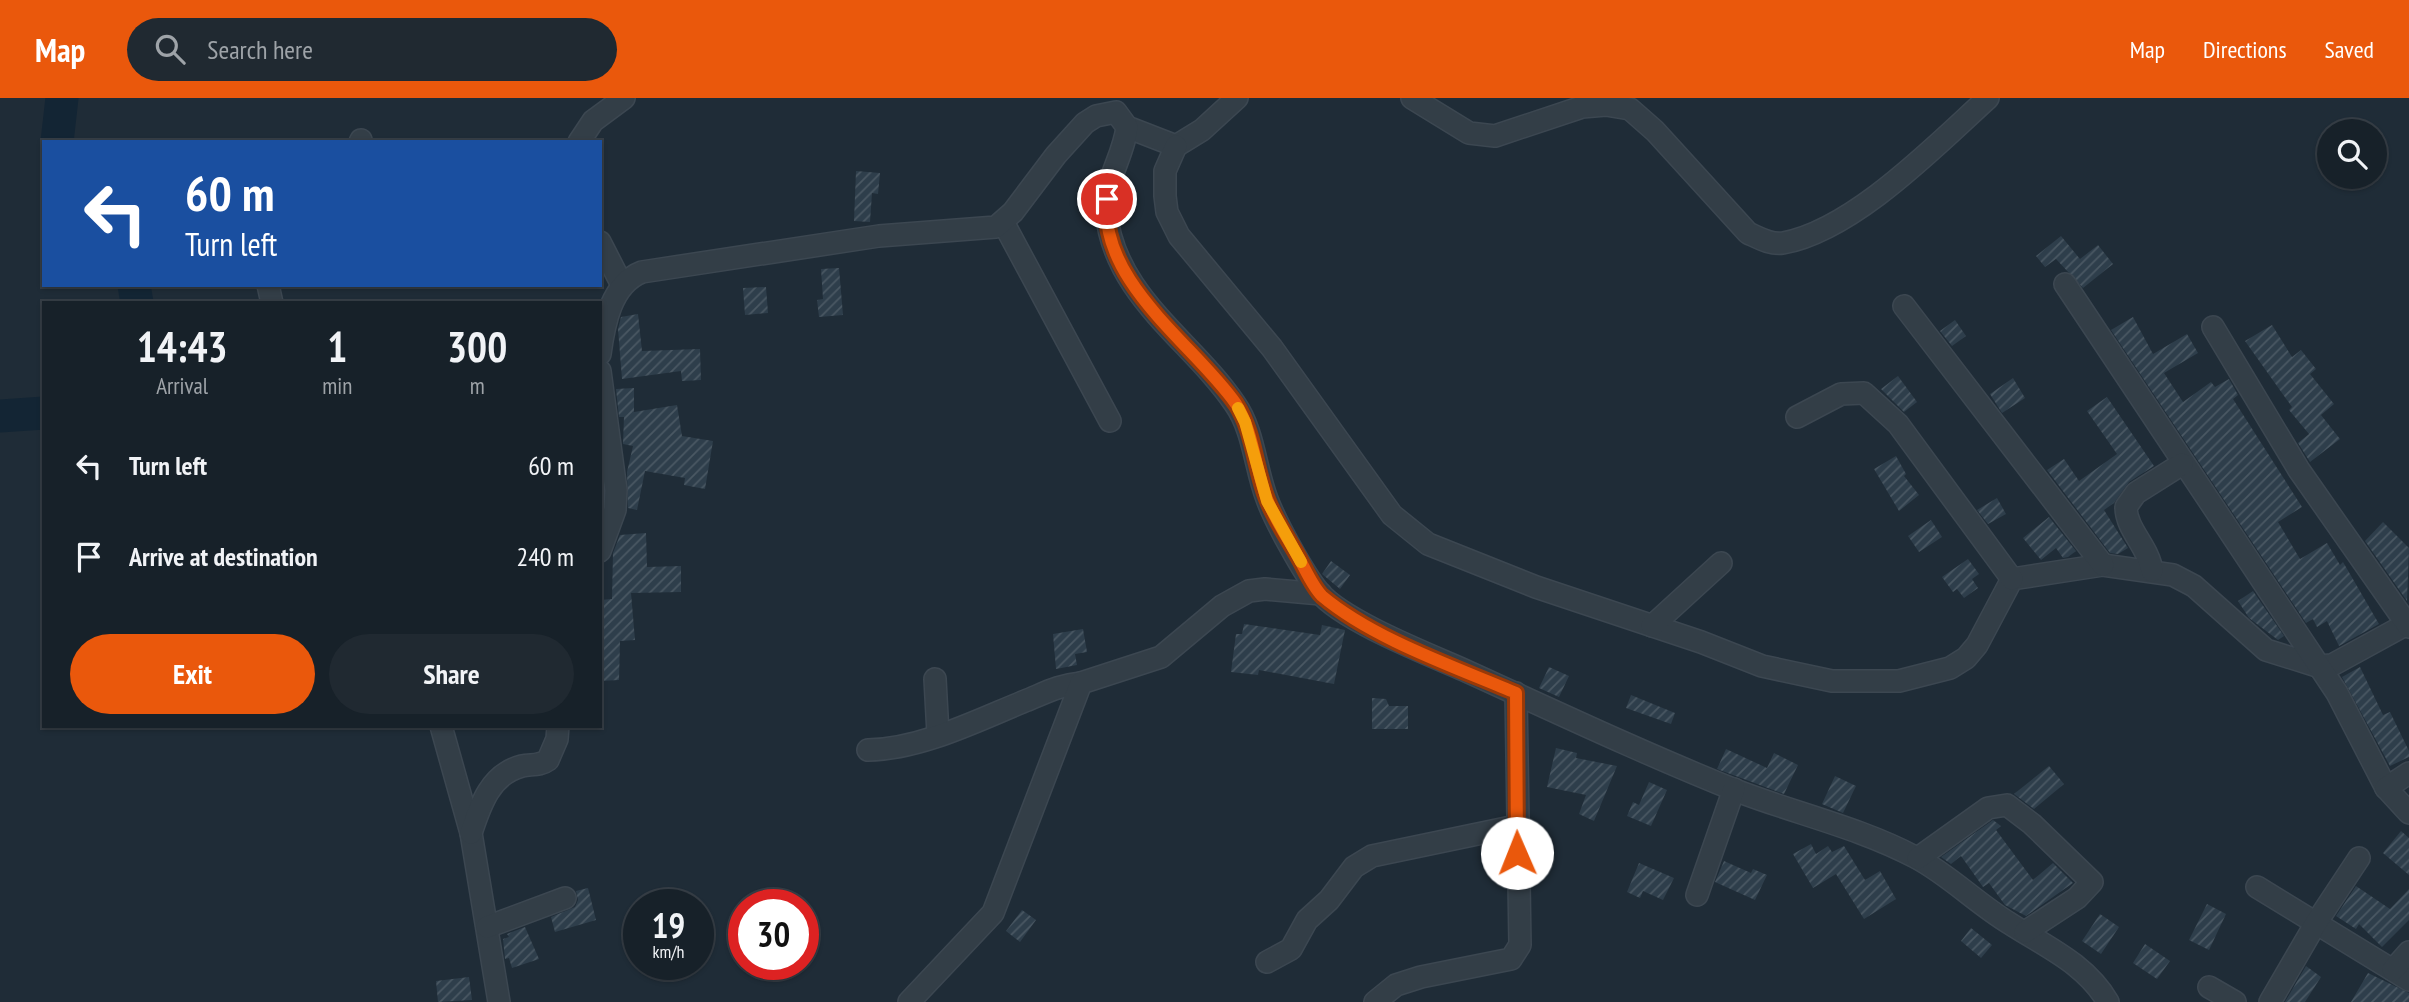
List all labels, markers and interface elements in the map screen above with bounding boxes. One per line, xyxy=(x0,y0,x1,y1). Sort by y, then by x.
search box xyxy=(127,18,617,81)
text: Map xyxy=(35,28,85,71)
icon: search xyxy=(151,30,189,68)
text: Search here xyxy=(207,33,313,66)
text: Map xyxy=(2130,34,2165,65)
text: Directions xyxy=(2203,34,2287,65)
text: Saved xyxy=(2325,34,2374,65)
map controls xyxy=(2317,119,2387,189)
button: search xyxy=(2317,119,2387,189)
text: 60 m xyxy=(185,161,274,225)
icon: left xyxy=(70,168,161,259)
pin xyxy=(1077,169,1137,229)
icon: arrive xyxy=(1088,180,1126,218)
text: Turn left xyxy=(185,223,277,265)
text: 14:43 xyxy=(137,319,228,374)
text: 1 xyxy=(327,319,347,374)
text: 300 xyxy=(447,319,507,374)
text: Arrival xyxy=(156,371,208,400)
text: min xyxy=(322,371,352,400)
text: m xyxy=(470,371,485,400)
icon: left xyxy=(70,447,108,485)
text: Turn left xyxy=(129,449,207,482)
text: 60 m xyxy=(528,449,574,482)
icon: arrive xyxy=(70,538,108,576)
text: Arrive at destination xyxy=(129,540,318,573)
text: 240 m xyxy=(516,540,574,573)
button: Exit xyxy=(70,634,315,714)
button: Share xyxy=(329,634,574,714)
position arrow xyxy=(1480,816,1554,890)
speed limit sign: 30 xyxy=(728,889,819,980)
text: 19 xyxy=(652,902,685,948)
text: km/h xyxy=(653,940,684,963)

